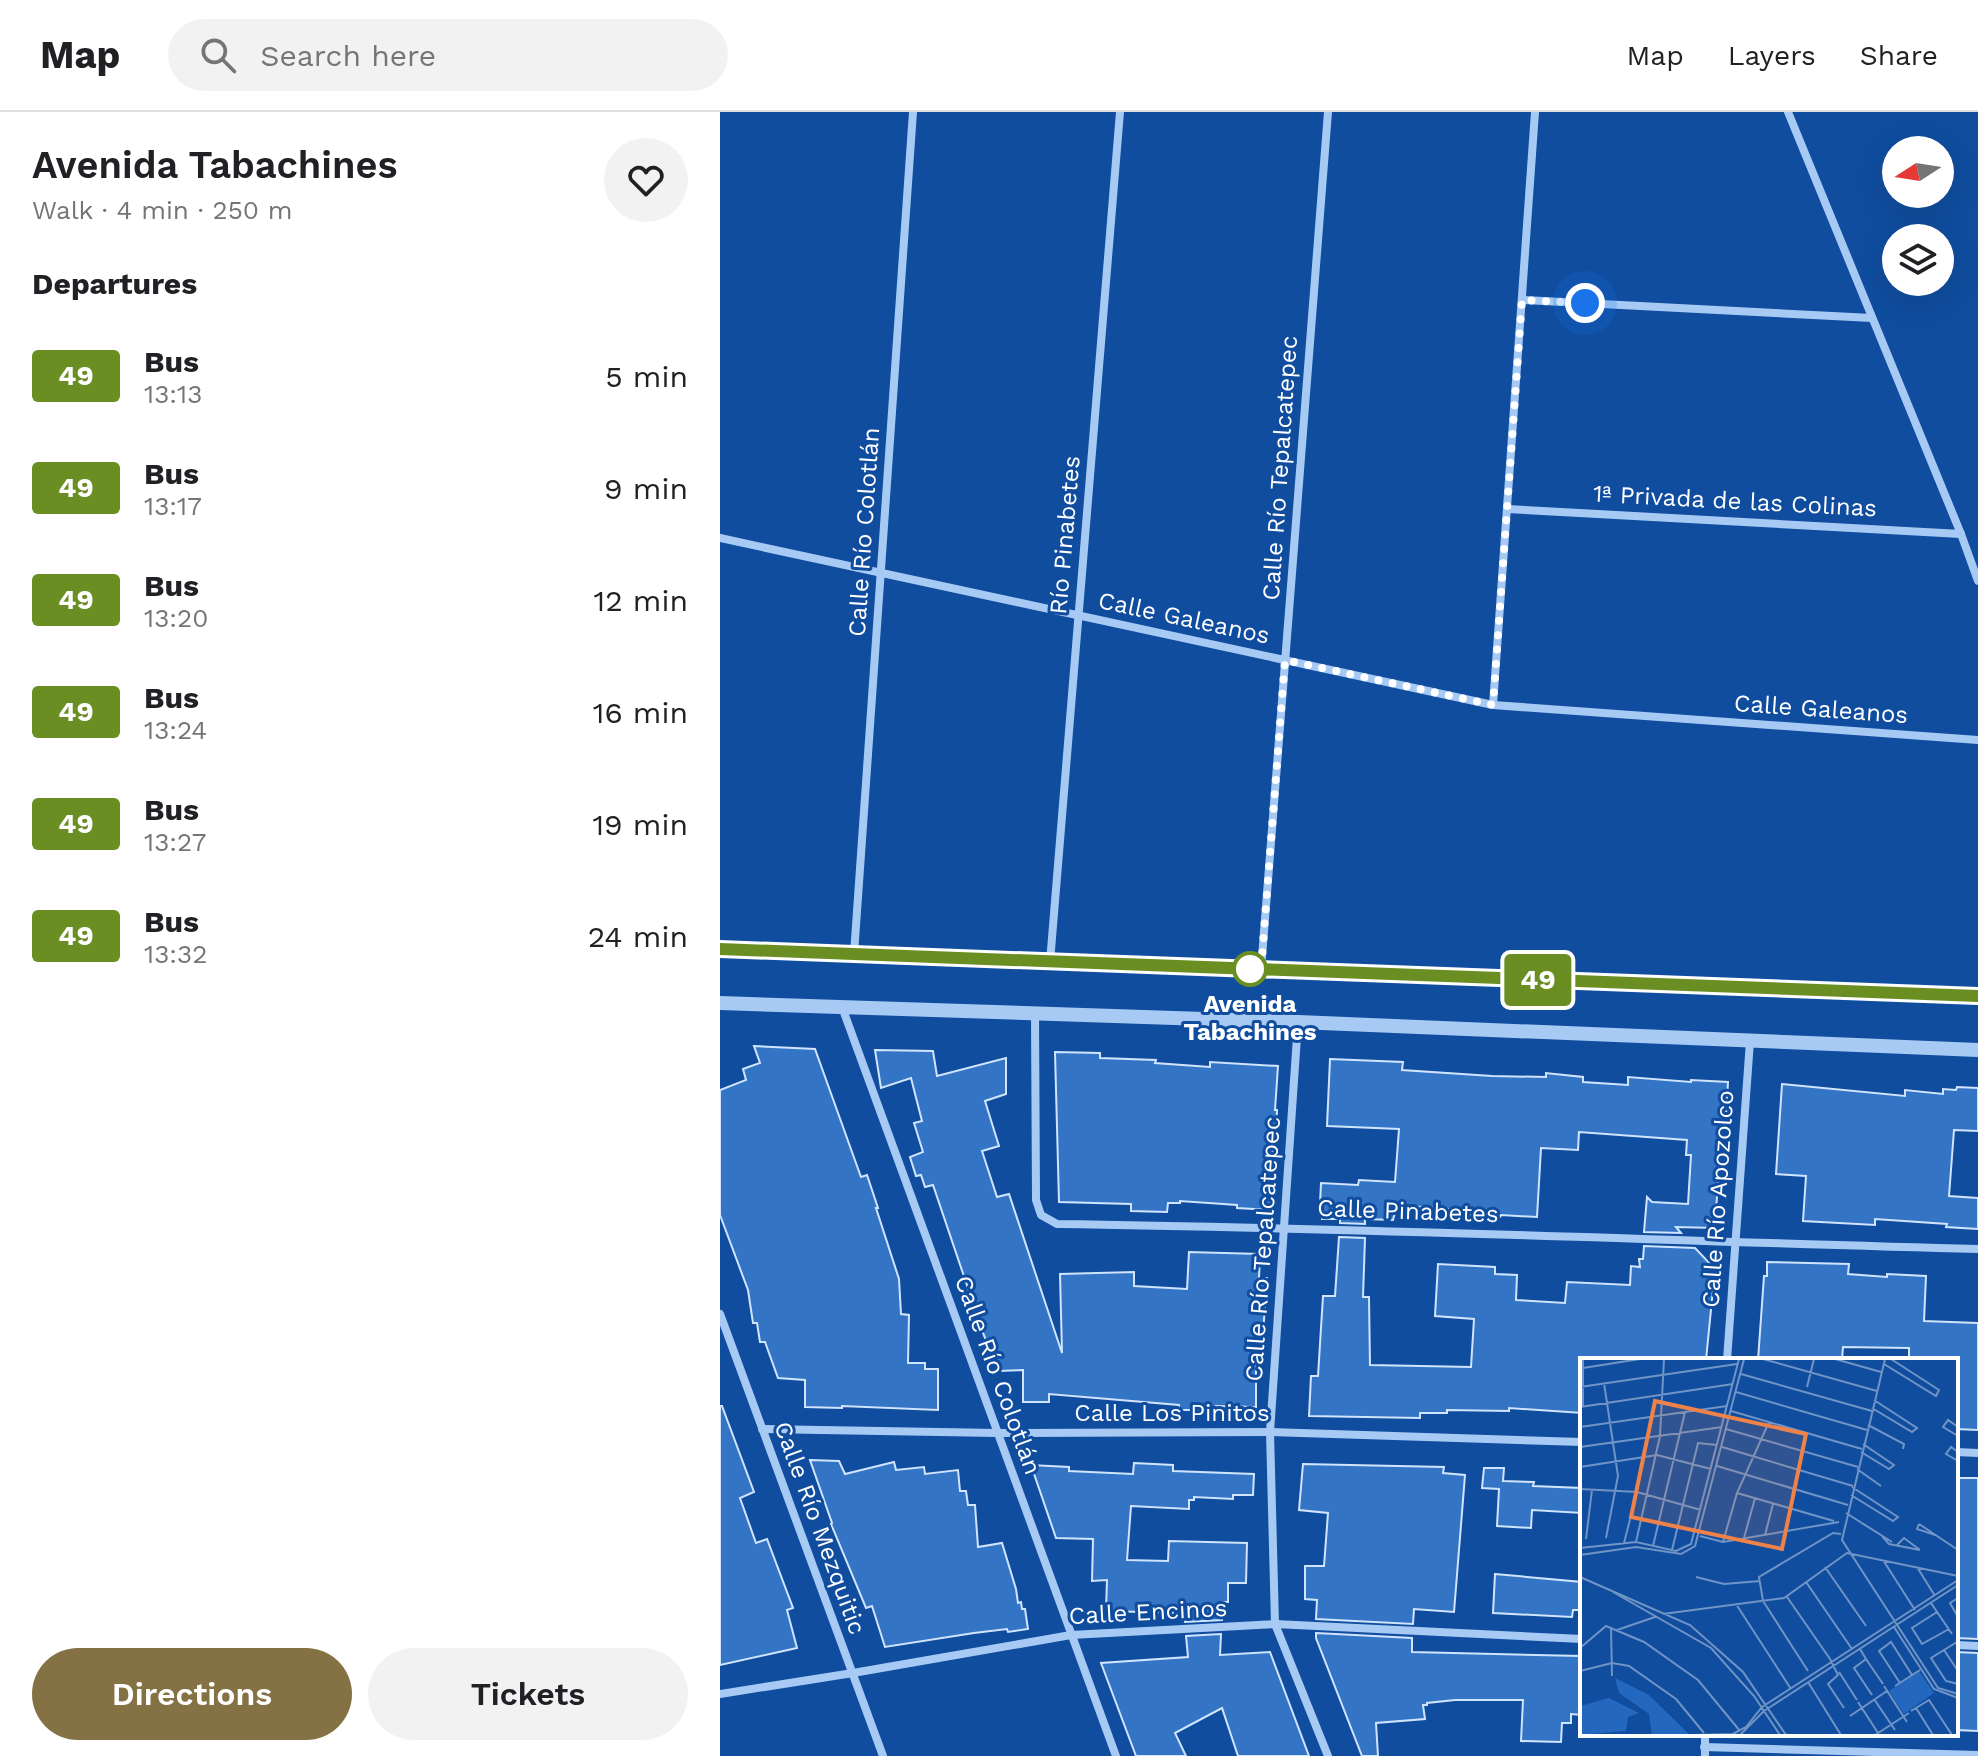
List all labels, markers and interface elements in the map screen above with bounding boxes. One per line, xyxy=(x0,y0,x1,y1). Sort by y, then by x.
search box xyxy=(168,19,728,91)
text: Map xyxy=(40,33,120,77)
icon: search xyxy=(196,33,240,77)
text: Search here xyxy=(260,38,436,73)
text: Map xyxy=(1627,39,1684,72)
text: Layers xyxy=(1728,39,1816,72)
text: Share xyxy=(1860,39,1938,72)
north arrow xyxy=(1882,136,1954,208)
map controls xyxy=(1882,136,1954,296)
button: heart xyxy=(604,138,688,222)
text: Avenida Tabachines xyxy=(32,143,398,187)
text: Walk · 4 min · 250 m xyxy=(32,195,293,225)
button: layers xyxy=(1882,224,1954,296)
text: Departures xyxy=(32,266,197,301)
your location xyxy=(1565,283,1605,323)
street label: Calle Río Tepalcatepec xyxy=(1257,335,1303,601)
text: Bus xyxy=(144,344,199,379)
text: 49 xyxy=(58,359,94,392)
text: 5 min xyxy=(605,359,688,394)
text: 13:13 xyxy=(144,379,202,409)
street label: Calle Río Colotlán xyxy=(843,426,885,638)
street label: Río Pinabetes xyxy=(1044,454,1086,616)
text: Bus xyxy=(144,456,199,491)
text: 49 xyxy=(58,471,94,504)
text: 9 min xyxy=(604,471,688,506)
street label: 1ª Privada de las Colinas xyxy=(1592,480,1878,522)
text: 13:17 xyxy=(144,491,202,521)
text: Bus xyxy=(144,568,199,603)
text: 49 xyxy=(58,583,94,616)
text: 12 min xyxy=(593,583,688,618)
street label: Calle Galeanos xyxy=(1096,586,1272,650)
text: 13:20 xyxy=(144,603,208,633)
text: Bus xyxy=(144,680,199,715)
street label: Calle Galeanos xyxy=(1733,689,1909,729)
text: 49 xyxy=(58,695,94,728)
text: 16 min xyxy=(593,695,688,730)
text: 13:24 xyxy=(144,715,207,745)
text: Bus xyxy=(144,792,199,827)
text: 49 xyxy=(58,807,94,840)
text: 19 min xyxy=(592,807,688,842)
text: 13:27 xyxy=(144,827,206,857)
text: Bus xyxy=(144,904,199,939)
text: 49 xyxy=(58,919,94,952)
text: 24 min xyxy=(588,919,688,954)
text: 13:32 xyxy=(144,939,207,969)
marker: Avenida Tabachines xyxy=(1233,952,1267,986)
line badge: 49 xyxy=(1502,954,1574,1006)
text: 49 xyxy=(1520,963,1556,996)
place label: Avenida Tabachines xyxy=(1183,990,1317,1046)
street label: Calle Río Apozolco xyxy=(1696,1089,1740,1309)
street label: Calle Río Tepalcatepec xyxy=(1240,1116,1286,1382)
street label: Calle Pinabetes xyxy=(1317,1194,1499,1228)
street label: Calle Río Colotlán xyxy=(949,1272,1047,1478)
inset map xyxy=(1580,1358,1958,1736)
street label: Calle Los Pinitos xyxy=(1074,1399,1270,1427)
street label: Calle Río Mezquitic xyxy=(768,1418,872,1638)
street label: Calle Encinos xyxy=(1068,1594,1228,1630)
button: Directions xyxy=(32,1648,352,1740)
button: Tickets xyxy=(368,1648,688,1740)

